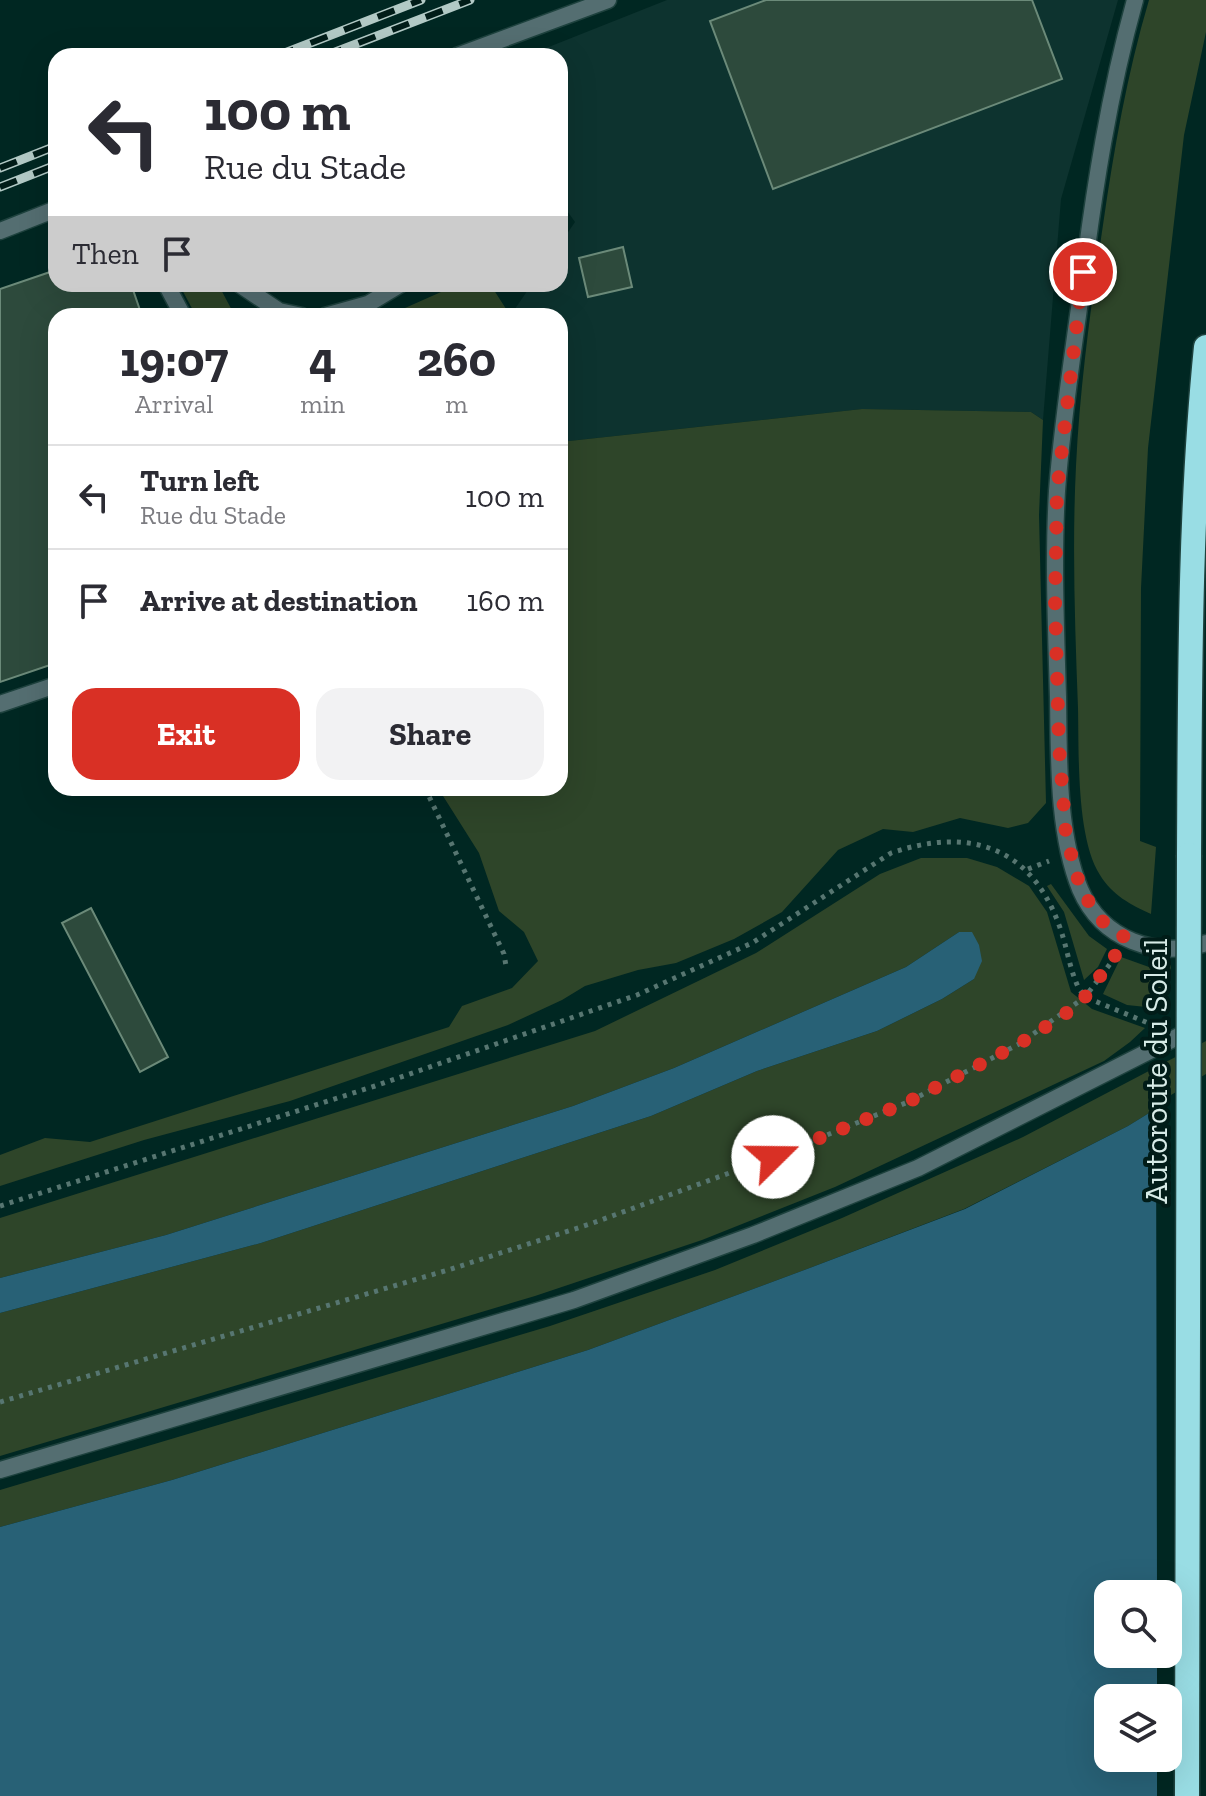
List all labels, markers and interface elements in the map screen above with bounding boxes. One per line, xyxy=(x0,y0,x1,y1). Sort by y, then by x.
text: 100 m xyxy=(204,77,351,144)
icon: left xyxy=(72,80,176,184)
text: Rue du Stade xyxy=(204,145,406,188)
icon: arrive xyxy=(155,232,199,276)
text: Then xyxy=(72,236,139,272)
pin xyxy=(1049,238,1117,306)
icon: arrive xyxy=(1061,250,1105,294)
text: 19:07 xyxy=(120,331,228,388)
text: 4 xyxy=(309,331,336,388)
text: 260 xyxy=(417,331,496,388)
text: Arrival xyxy=(135,388,213,420)
text: min xyxy=(300,388,345,420)
text: m xyxy=(445,388,468,420)
text: Turn left xyxy=(140,463,259,499)
icon: left xyxy=(72,475,116,519)
text: 100 m xyxy=(465,479,544,515)
text: Rue du Stade xyxy=(140,499,286,531)
icon: arrive xyxy=(72,579,116,623)
text: Arrive at destination xyxy=(140,583,417,619)
text: 160 m xyxy=(467,583,544,619)
button: Exit xyxy=(72,688,300,780)
button: Share xyxy=(316,688,544,780)
street label: Autoroute du Soleil xyxy=(1137,938,1175,1204)
position arrow xyxy=(731,1115,815,1199)
map controls xyxy=(1094,1580,1182,1772)
button: search xyxy=(1094,1580,1182,1668)
button: layers xyxy=(1094,1684,1182,1772)

